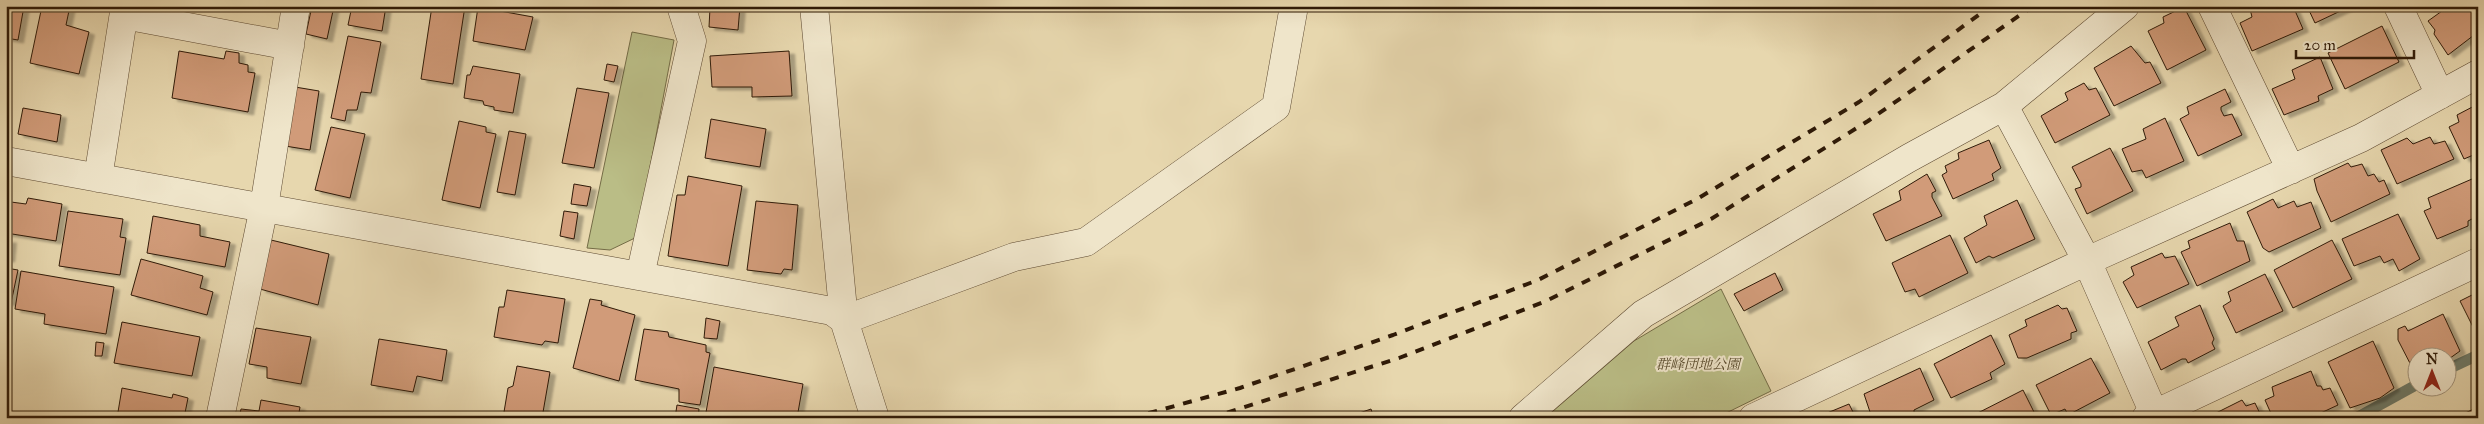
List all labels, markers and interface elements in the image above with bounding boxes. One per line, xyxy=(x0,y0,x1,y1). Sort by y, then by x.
scale bar xyxy=(2296,28,2414,60)
text: 20 m xyxy=(2304,36,2336,54)
north arrow xyxy=(2406,346,2456,396)
text: N xyxy=(2426,351,2438,368)
park label: 群峰団地公園 xyxy=(1656,356,1742,373)

